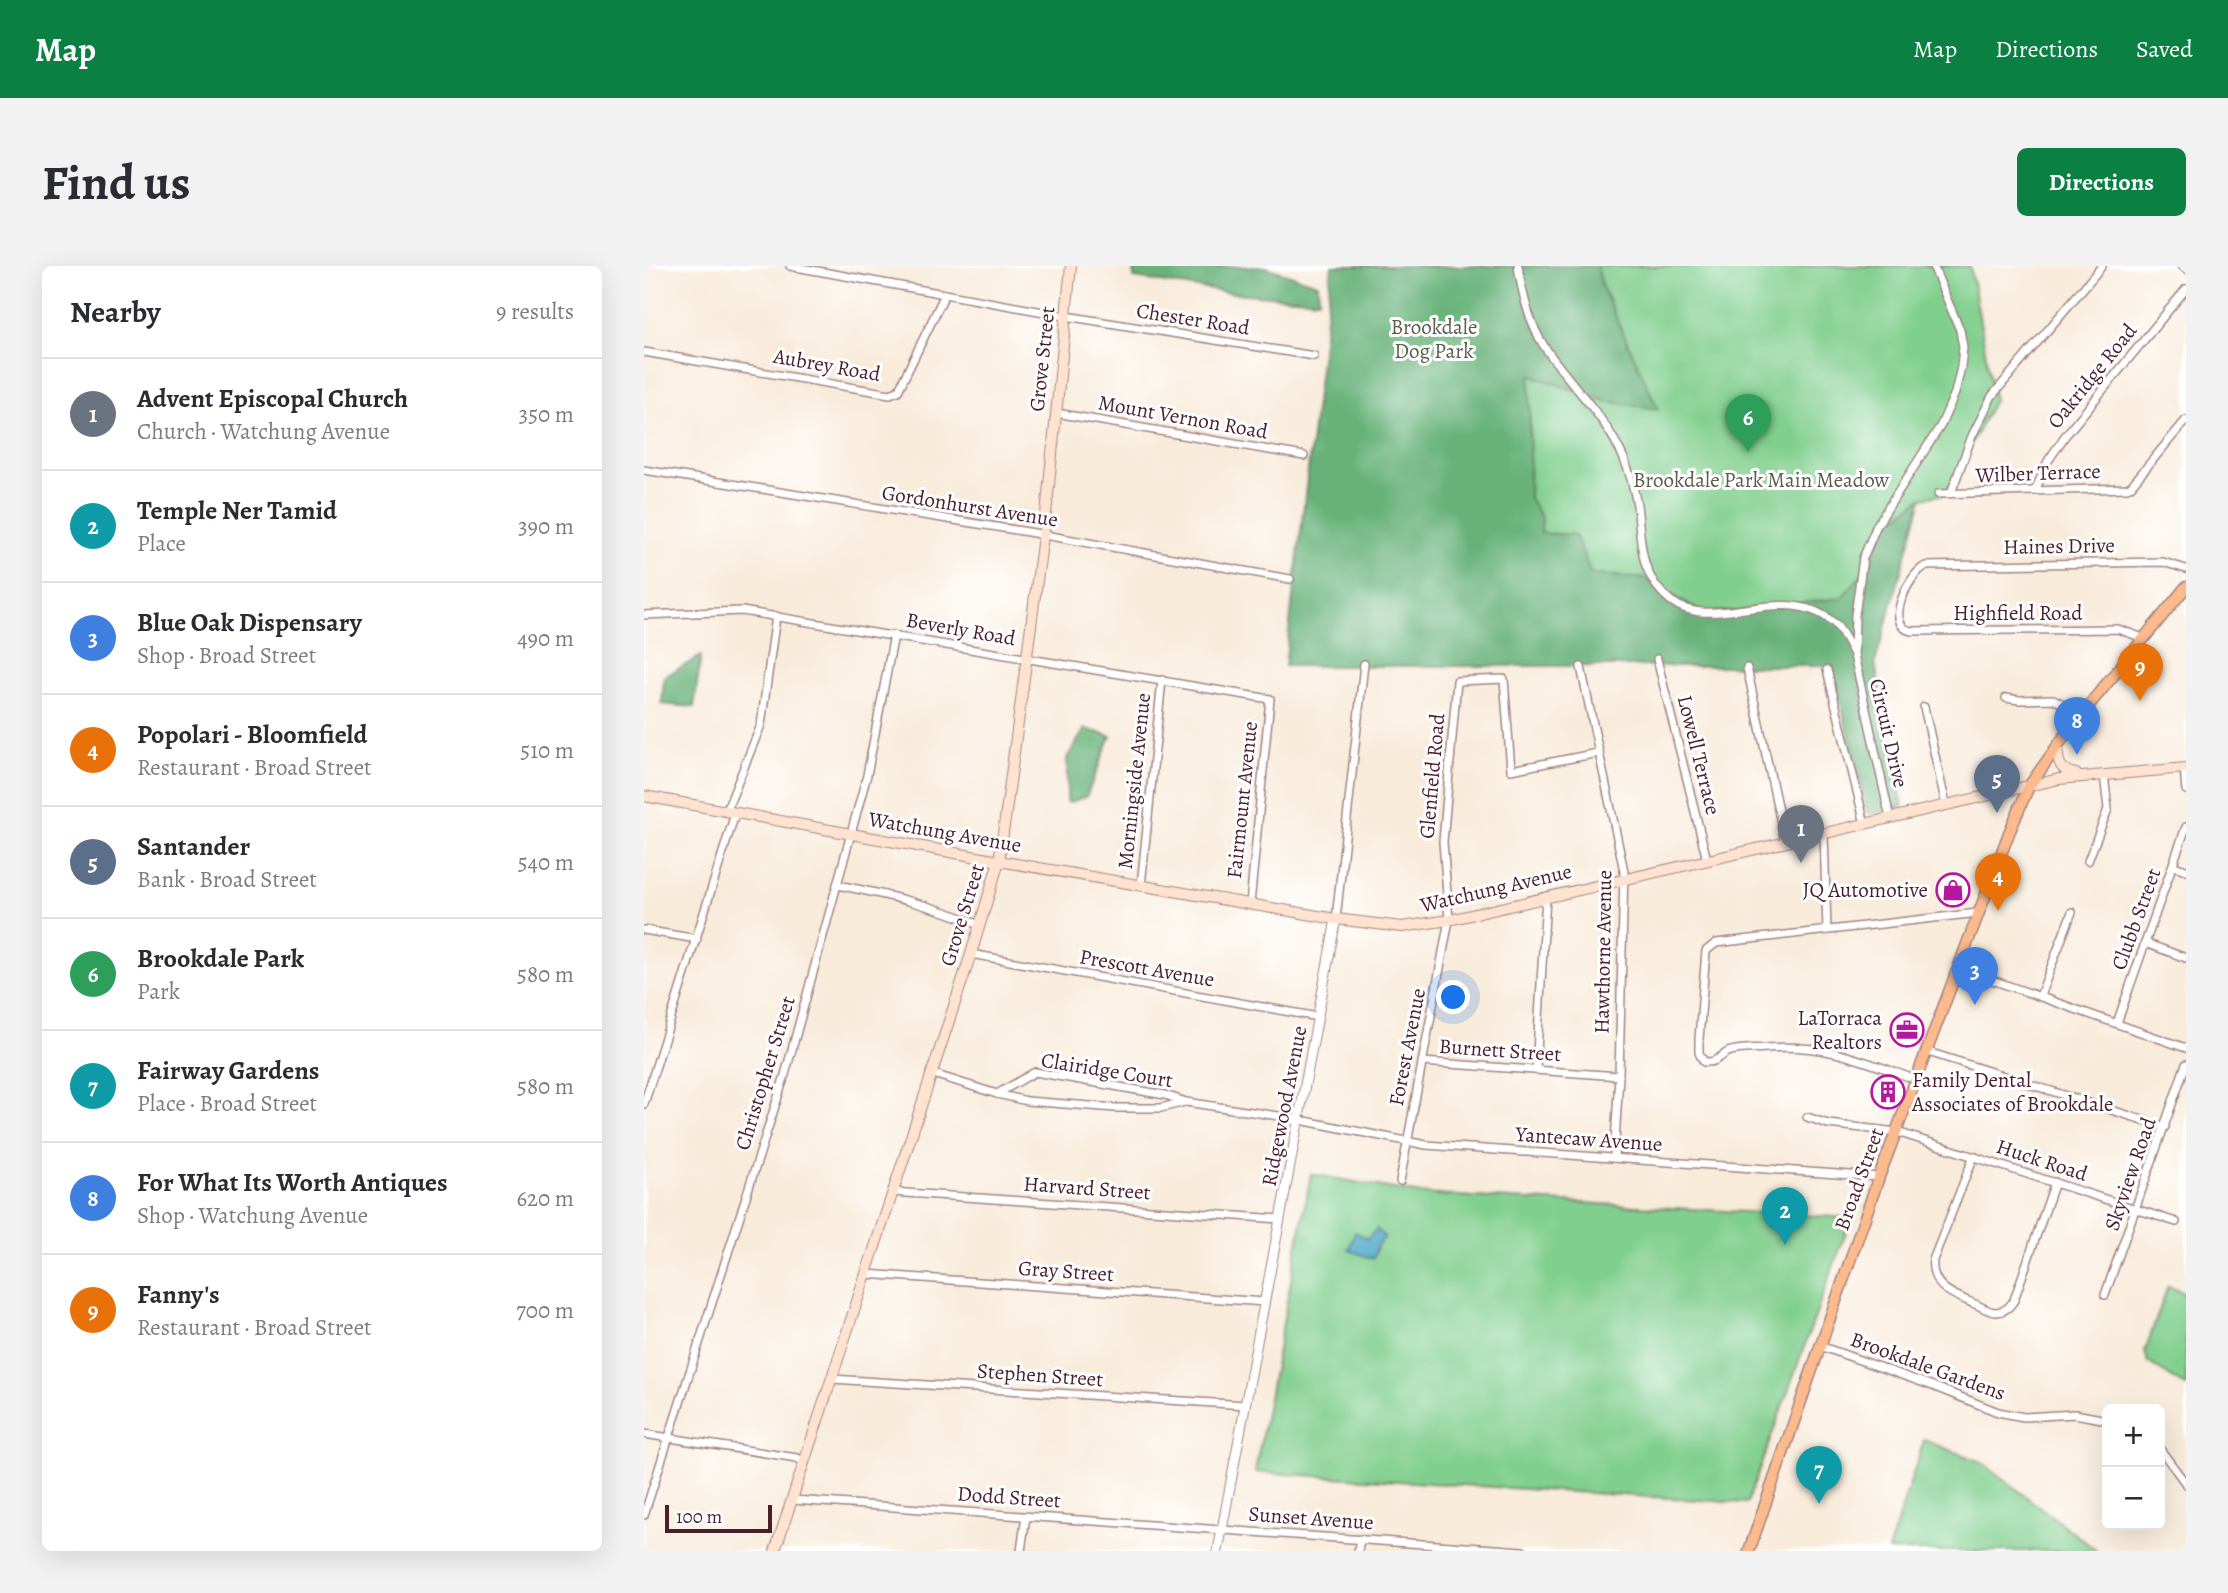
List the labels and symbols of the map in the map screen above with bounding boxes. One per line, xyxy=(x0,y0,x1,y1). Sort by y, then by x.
street label: Chester Road xyxy=(1134,296,1252,342)
street label: Grove Street xyxy=(1023,305,1061,413)
park label: Brookdale Dog Park xyxy=(1391,313,1477,365)
street label: Oakridge Road xyxy=(2041,317,2144,434)
street label: Aubrey Road xyxy=(770,342,883,388)
street label: Mount Vernon Road xyxy=(1096,388,1271,446)
pin: 6 xyxy=(1725,394,1771,452)
street label: Wilber Terrace xyxy=(1974,457,2101,489)
park label: Brookdale Park Main Meadow xyxy=(1633,466,1889,494)
street label: Gordonhurst Avenue xyxy=(880,478,1060,534)
street label: Haines Drive xyxy=(2003,531,2115,561)
street label: Highfield Road xyxy=(1953,599,2083,627)
street label: Beverly Road xyxy=(904,606,1019,653)
pin: 9 xyxy=(2117,643,2163,701)
street label: Circuit Drive xyxy=(1863,676,1915,790)
street label: Morningside Avenue xyxy=(1111,691,1157,871)
street label: Lowell Terrace xyxy=(1671,692,1727,818)
pin: 8 xyxy=(2054,697,2100,755)
street label: Glenfield Road xyxy=(1413,711,1451,840)
street label: Fairmount Avenue xyxy=(1220,720,1264,880)
pin: 5 xyxy=(1974,755,2020,813)
street label: Watchung Avenue xyxy=(865,805,1024,859)
pin: 1 xyxy=(1778,805,1824,863)
pin: 4 xyxy=(1975,853,2021,911)
street label: Watchung Avenue xyxy=(1416,857,1575,919)
street label: Grove Street xyxy=(933,860,991,970)
street label: Clubb Street xyxy=(2105,864,2167,974)
street label: Hawthorne Avenue xyxy=(1588,870,1618,1034)
shop icon: JQ Automotive xyxy=(1934,871,1972,909)
place label: JQ Automotive xyxy=(1803,876,1928,904)
street label: Prescott Avenue xyxy=(1077,942,1217,994)
pin: 3 xyxy=(1952,947,1998,1005)
your location xyxy=(1436,980,1470,1014)
street label: Forest Avenue xyxy=(1382,986,1432,1108)
street label: Christopher Street xyxy=(728,992,802,1153)
place label: LaTorraca Realtors xyxy=(1798,1004,1882,1056)
office icon: LaTorraca Realtors xyxy=(1888,1011,1926,1049)
street label: Ridgewood Avenue xyxy=(1255,1023,1313,1189)
street label: Burnett Street xyxy=(1438,1032,1562,1068)
street label: Clairidge Court xyxy=(1039,1046,1175,1094)
place label: Family Dental Associates of Brookdale xyxy=(1911,1066,2113,1118)
building icon: Family Dental Associates of Brookdale xyxy=(1869,1073,1907,1111)
street label: Skyview Road xyxy=(2098,1113,2163,1234)
street label: Yantecaw Avenue xyxy=(1514,1120,1663,1158)
street label: Broad Street xyxy=(1827,1124,1891,1234)
street label: Huck Road xyxy=(1993,1132,2092,1188)
street label: Harvard Street xyxy=(1023,1170,1152,1206)
pin: 2 xyxy=(1762,1187,1808,1245)
street label: Gray Street xyxy=(1017,1254,1115,1288)
street label: Brookdale Gardens xyxy=(1847,1325,2009,1407)
street label: Stephen Street xyxy=(976,1357,1104,1393)
pin: 7 xyxy=(1796,1446,1842,1504)
street label: Dodd Street xyxy=(956,1479,1062,1515)
street label: Sunset Avenue xyxy=(1247,1500,1375,1536)
scale bar xyxy=(665,1502,772,1534)

